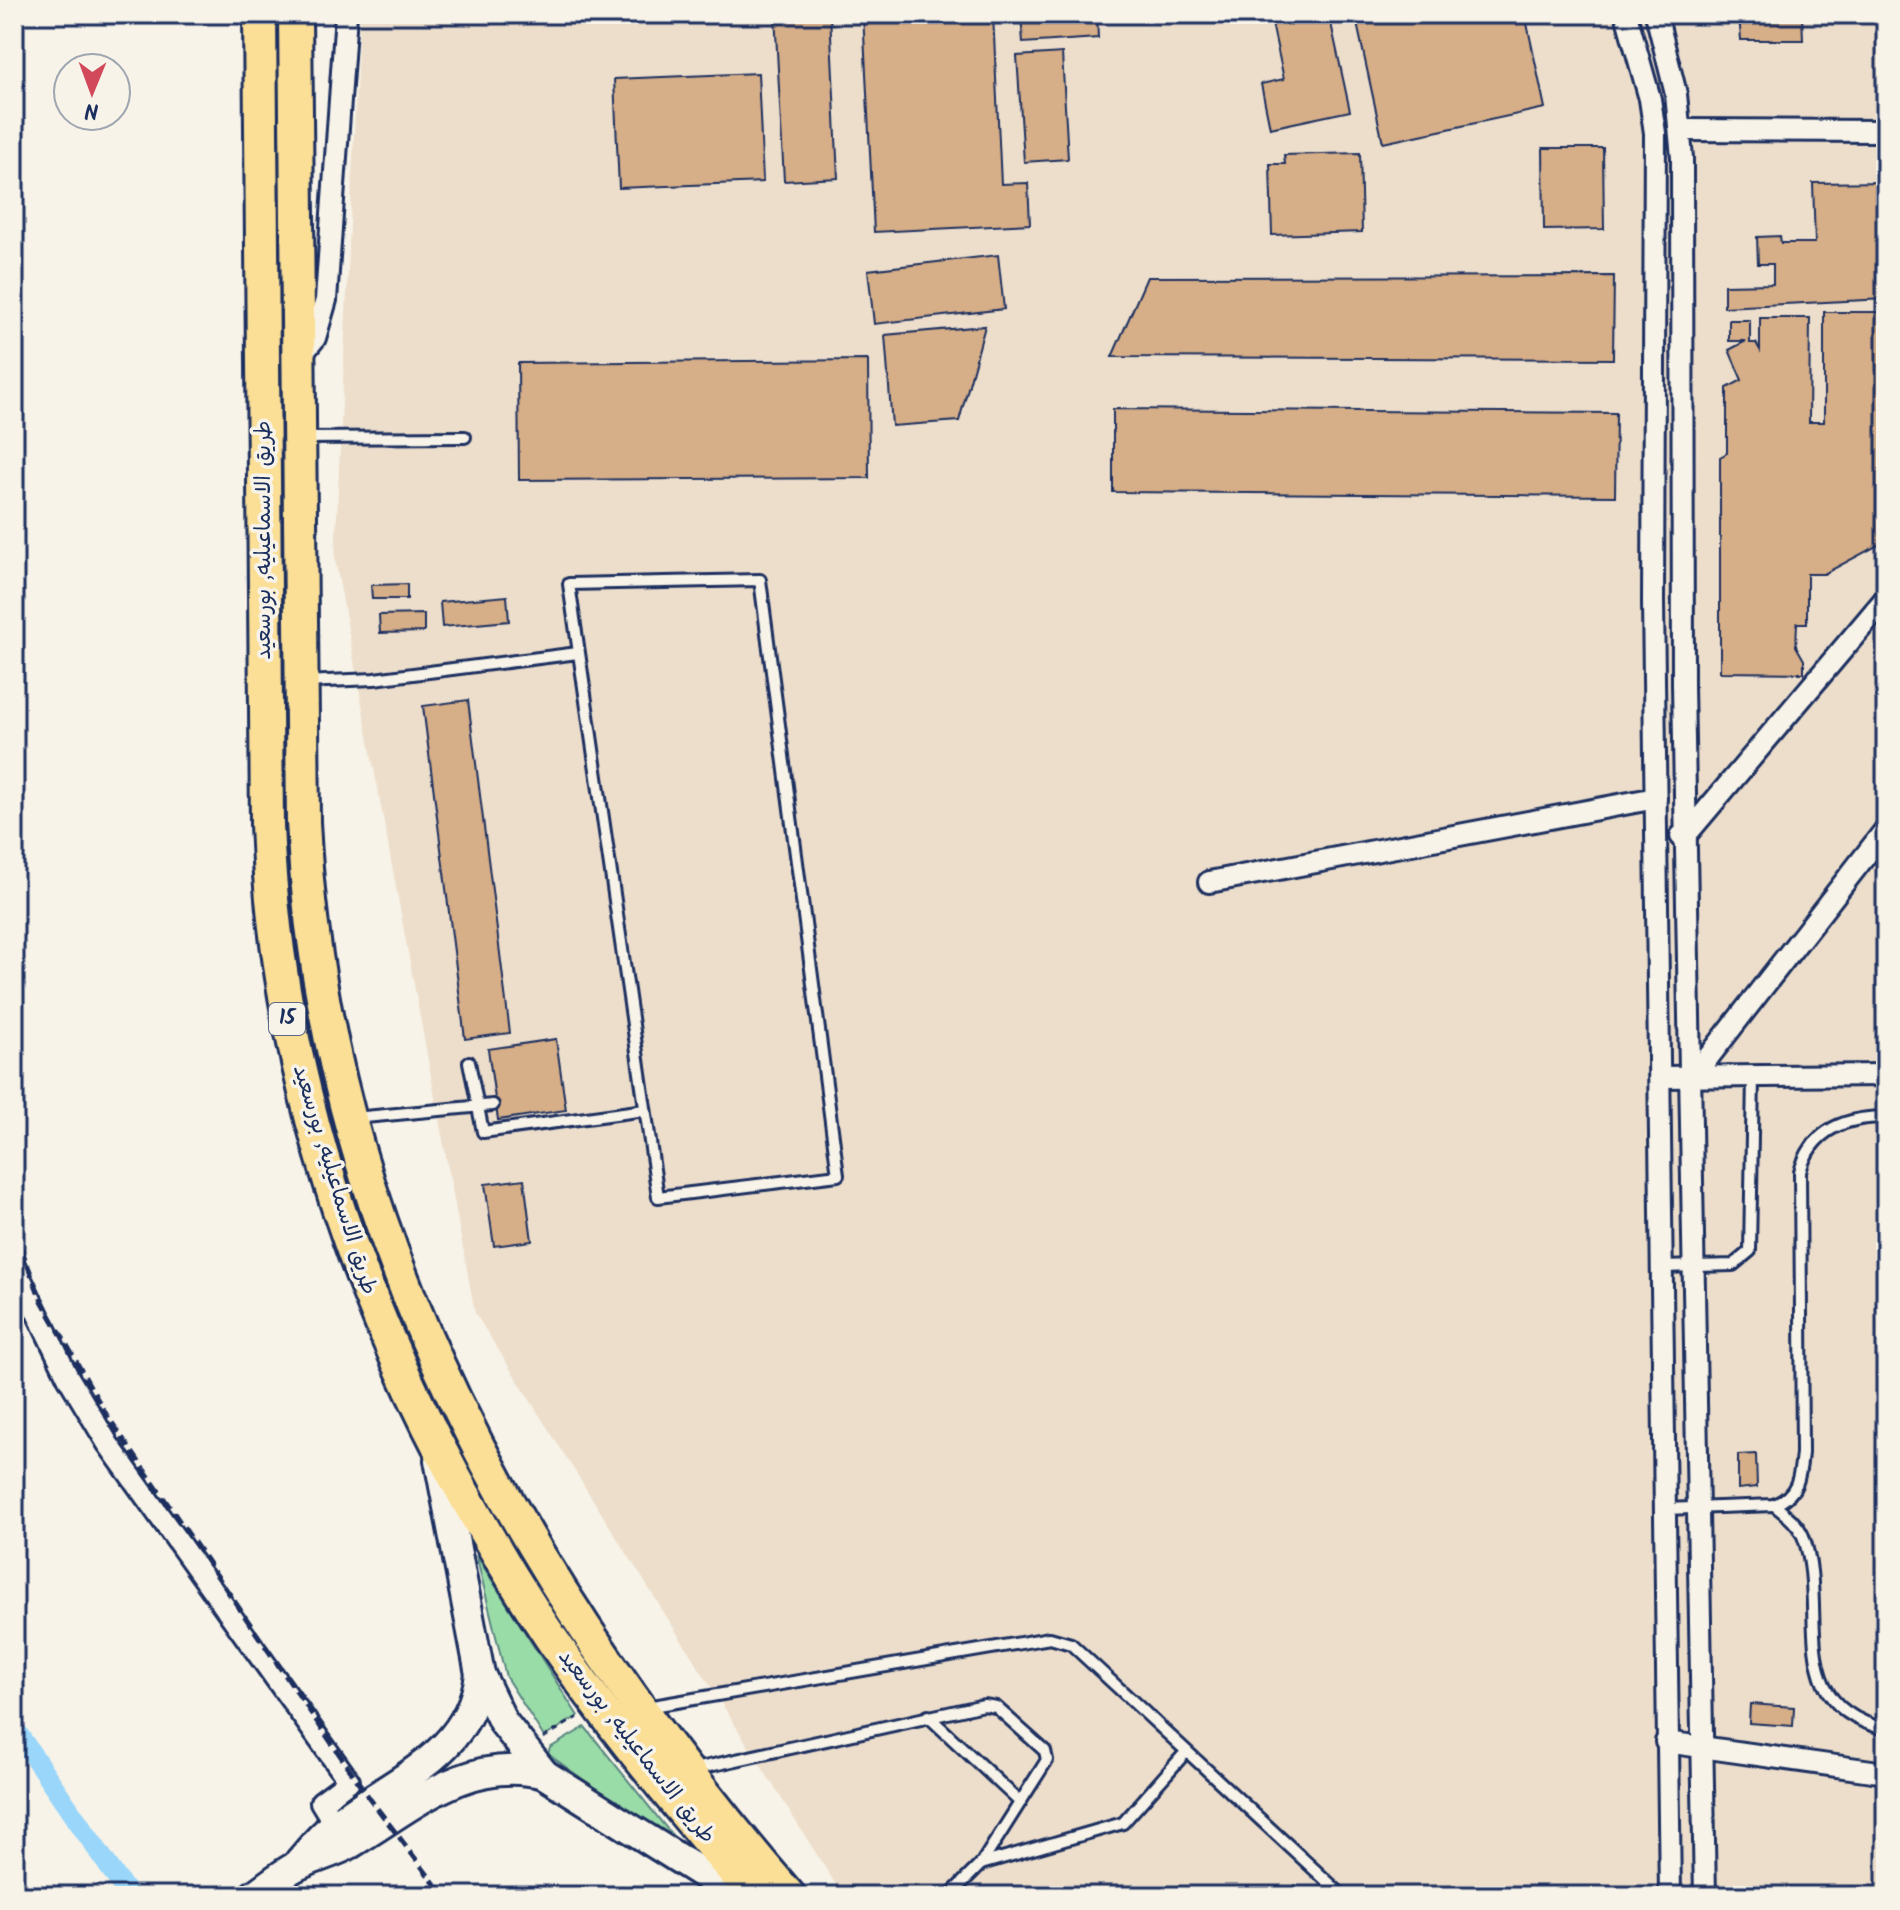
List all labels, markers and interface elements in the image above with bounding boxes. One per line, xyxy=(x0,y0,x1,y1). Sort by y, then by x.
north arrow xyxy=(52,52,132,132)
text: N xyxy=(84,92,99,127)
street label: طريق الاسماعيليه, بورسعيد xyxy=(247,420,282,660)
road number: 15 xyxy=(269,1003,305,1035)
street label: طريق الاسماعيليه, بورسعيد xyxy=(282,1060,386,1300)
street label: طريق الاسماعيليه, بورسعيد xyxy=(549,1642,723,1852)

